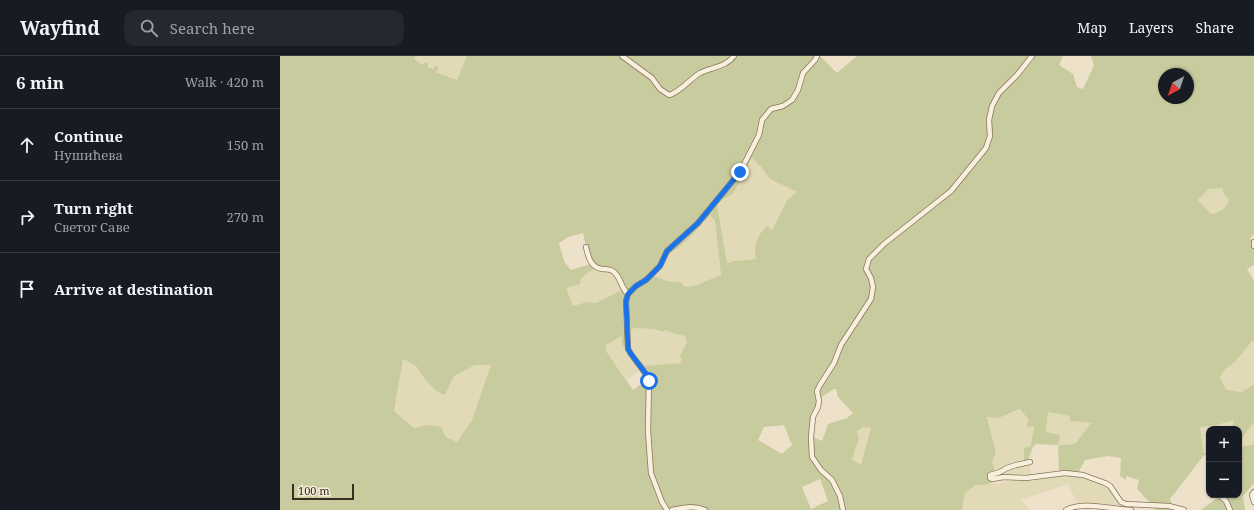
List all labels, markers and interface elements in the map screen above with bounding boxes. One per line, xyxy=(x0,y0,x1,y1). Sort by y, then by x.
search box xyxy=(124,10,404,46)
text: Wayfind xyxy=(20,15,100,41)
icon: search xyxy=(138,17,160,39)
text: Search here xyxy=(170,18,255,38)
text: Map xyxy=(1077,18,1107,37)
text: Layers xyxy=(1129,18,1174,37)
text: Share xyxy=(1196,18,1234,37)
north arrow xyxy=(1158,68,1194,104)
text: 6 min xyxy=(16,71,64,94)
text: Walk · 420 m xyxy=(185,73,264,91)
text: Continue xyxy=(54,126,123,146)
icon: ahead xyxy=(16,134,38,156)
text: 150 m xyxy=(227,136,264,154)
text: Нушићева xyxy=(54,146,123,164)
route end xyxy=(731,163,749,181)
text: Turn right xyxy=(54,198,133,218)
icon: right xyxy=(16,206,38,228)
text: 270 m xyxy=(227,208,264,226)
text: Светог Саве xyxy=(54,218,130,236)
icon: arrive xyxy=(16,278,38,300)
text: Arrive at destination xyxy=(54,279,213,299)
route start xyxy=(640,372,658,390)
map controls xyxy=(1206,426,1242,498)
button: + xyxy=(1206,426,1242,462)
button: − xyxy=(1206,462,1242,498)
scale bar xyxy=(292,482,354,501)
text: 100 m xyxy=(298,483,330,498)

